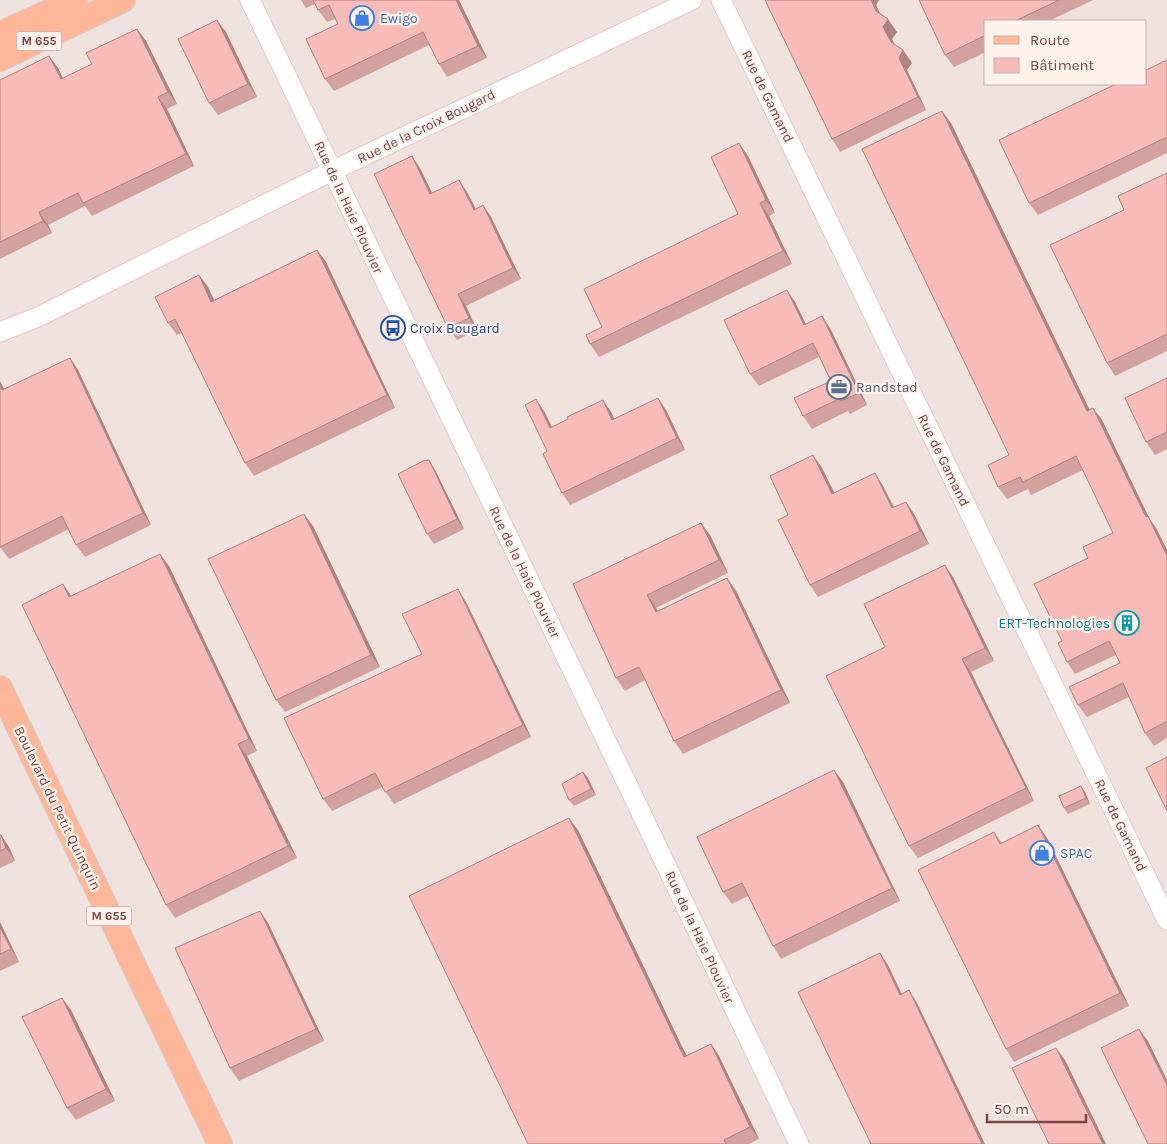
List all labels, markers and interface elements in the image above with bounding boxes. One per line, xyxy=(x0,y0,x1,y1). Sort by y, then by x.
shop icon: Ewigo xyxy=(349,5,375,31)
place label: Ewigo xyxy=(380,10,418,27)
legend xyxy=(984,20,1147,85)
road number: M 655 xyxy=(16,31,62,50)
text: Route xyxy=(1030,31,1070,49)
street label: Rue de Gamand xyxy=(738,47,797,145)
text: Bâtiment xyxy=(1030,56,1094,74)
street label: Rue de la Croix Bougard xyxy=(355,86,498,167)
street label: Rue de la Haie Plouvier xyxy=(310,138,387,277)
bus stop icon: Croix Bougard xyxy=(380,315,406,341)
place label: Croix Bougard xyxy=(410,320,500,337)
office icon: Randstad xyxy=(826,374,852,400)
place label: Randstad xyxy=(856,379,918,396)
street label: Rue de Gamand xyxy=(914,411,973,509)
street label: Rue de la Haie Plouvier xyxy=(485,504,564,642)
building icon: ERT-Technologies xyxy=(1114,610,1140,636)
place label: ERT-Technologies xyxy=(999,615,1110,632)
street label: Boulevard du Petit Quinquin xyxy=(10,724,105,893)
street label: Rue de Gamand xyxy=(1091,776,1150,874)
shop icon: SPAC xyxy=(1029,840,1055,866)
place label: SPAC xyxy=(1060,845,1092,862)
street label: Rue de la Haie Plouvier xyxy=(661,868,738,1007)
road number: M 655 xyxy=(86,906,132,926)
scale bar xyxy=(987,1092,1086,1124)
text: 50 m xyxy=(994,1100,1029,1118)

